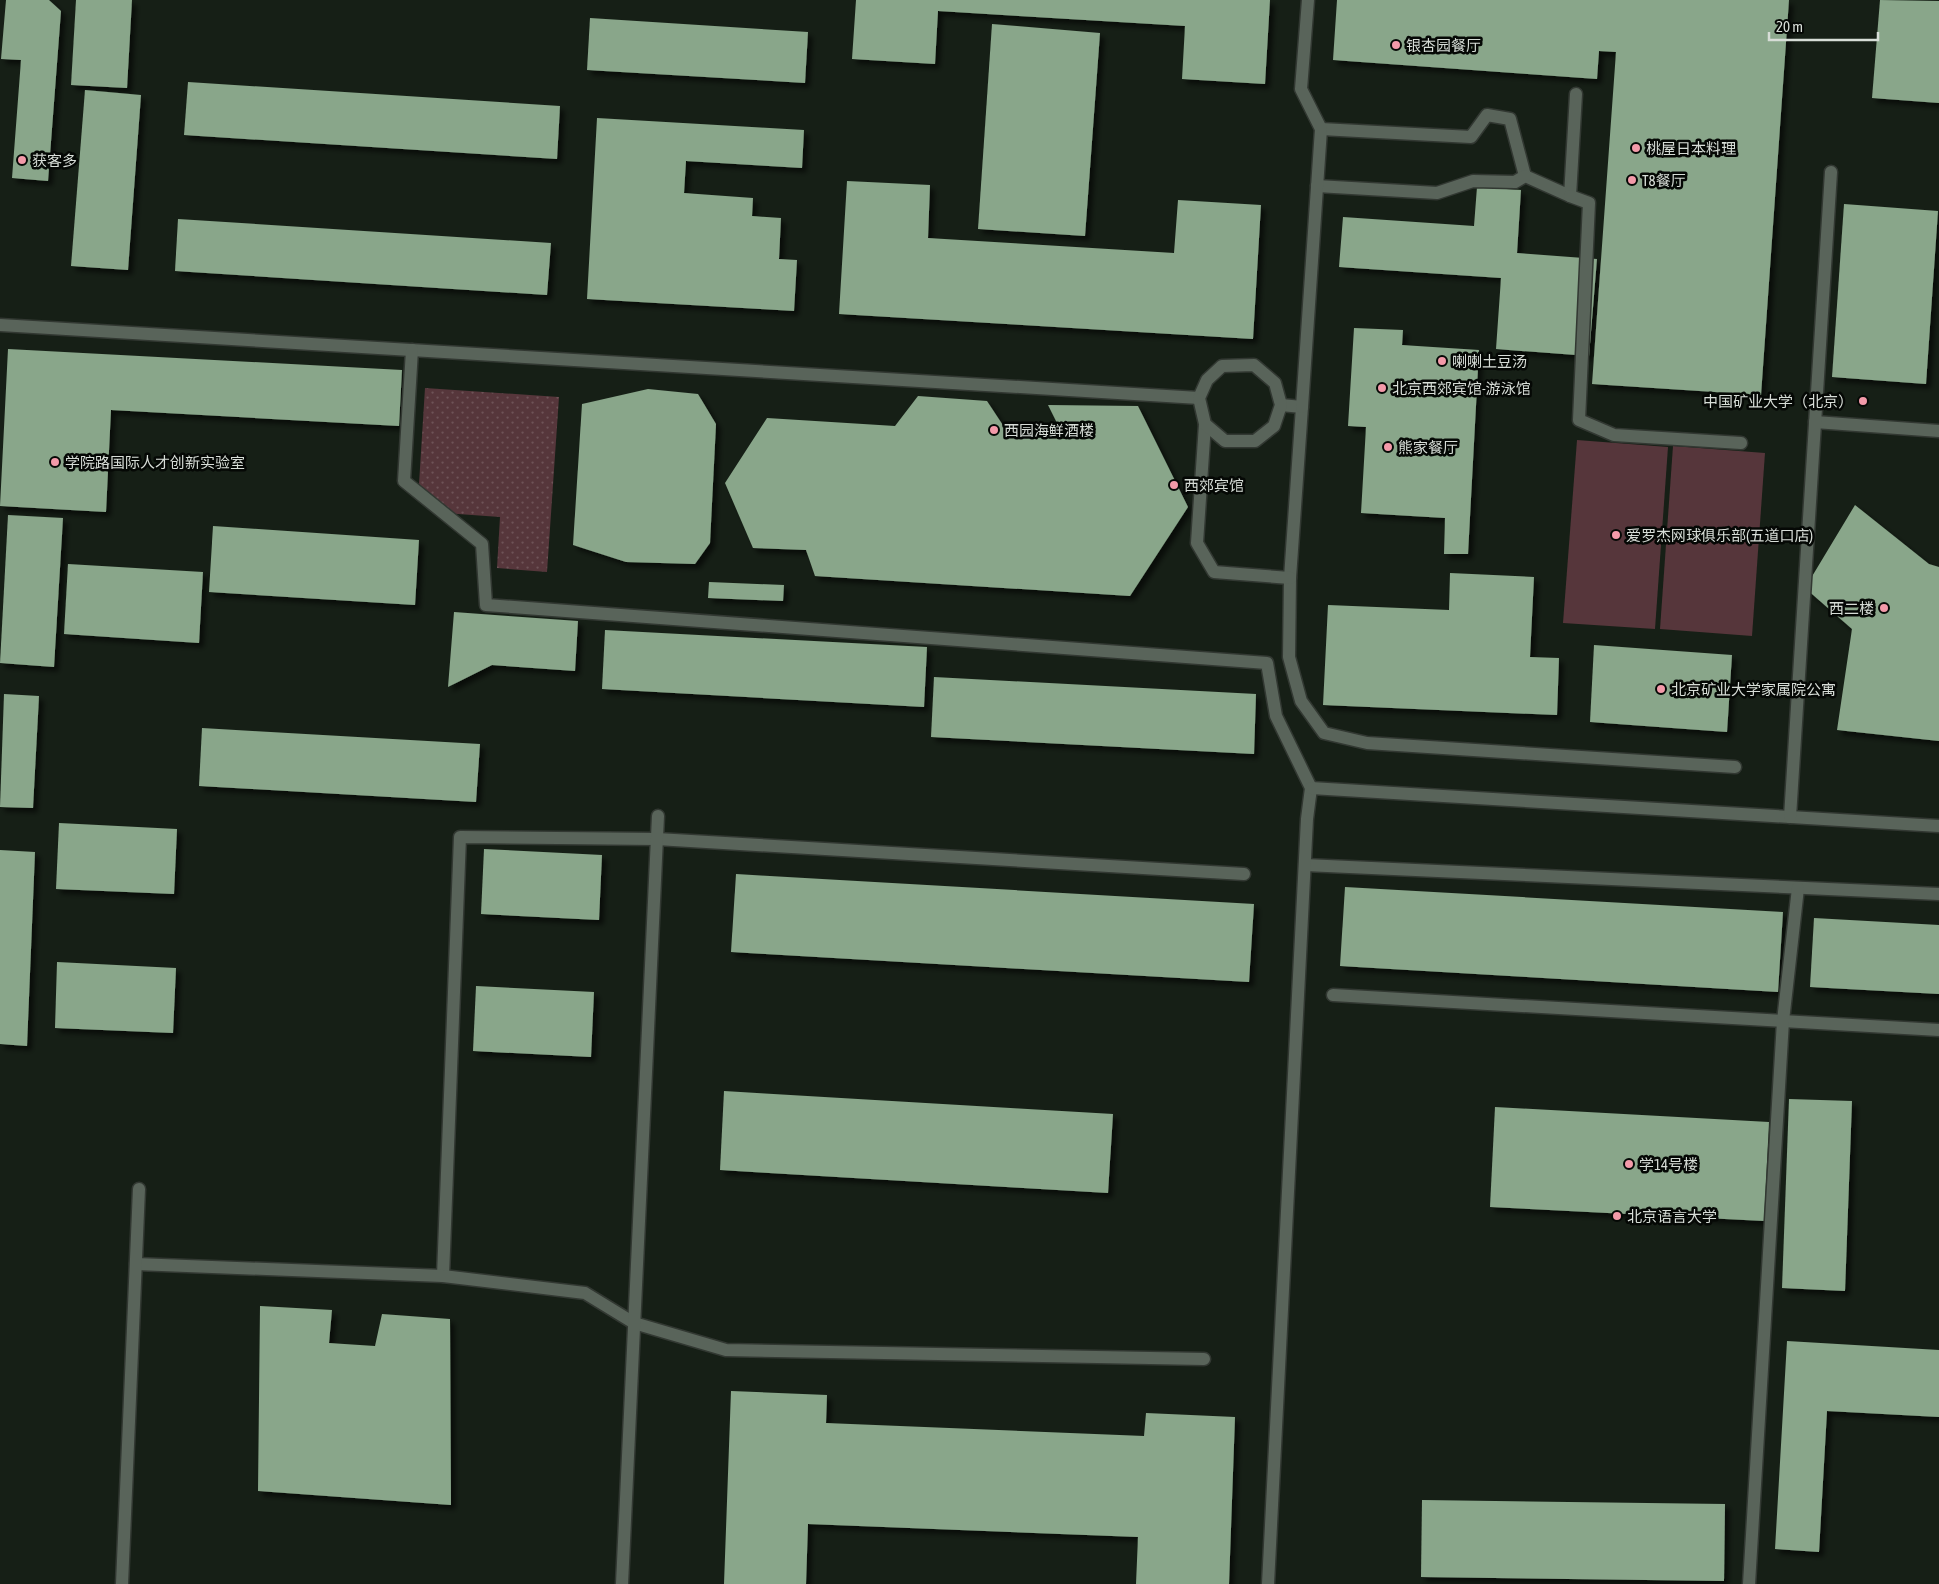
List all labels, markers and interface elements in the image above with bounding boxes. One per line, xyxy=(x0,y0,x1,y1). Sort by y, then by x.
scale bar xyxy=(1769,10,1878,42)
text: 20 m xyxy=(1776,18,1803,35)
place label: 银杏园餐厅 xyxy=(1406,37,1481,54)
marker: 银杏园餐厅 xyxy=(1390,39,1402,51)
place label: 桃屋日本料理 xyxy=(1646,140,1736,157)
marker: 桃屋日本料理 xyxy=(1630,142,1642,154)
place label: 获客多 xyxy=(32,152,77,169)
marker: 获客多 xyxy=(16,154,28,166)
place label: T8餐厅 xyxy=(1642,172,1686,189)
marker: T8餐厅 xyxy=(1626,174,1638,186)
place label: 喇喇土豆汤 xyxy=(1452,353,1527,370)
marker: 喇喇土豆汤 xyxy=(1436,355,1448,367)
place label: 北京西郊宾馆-游泳馆 xyxy=(1392,380,1531,397)
marker: 北京西郊宾馆-游泳馆 xyxy=(1376,382,1388,394)
place label: 中国矿业大学（北京） xyxy=(1703,393,1853,410)
marker: 中国矿业大学（北京） xyxy=(1857,395,1869,407)
place label: 西园海鲜酒楼 xyxy=(1004,422,1094,439)
marker: 西园海鲜酒楼 xyxy=(988,424,1000,436)
place label: 熊家餐厅 xyxy=(1398,439,1458,456)
marker: 熊家餐厅 xyxy=(1382,441,1394,453)
place label: 学院路国际人才创新实验室 xyxy=(65,454,245,471)
marker: 学院路国际人才创新实验室 xyxy=(49,456,61,468)
place label: 西郊宾馆 xyxy=(1184,477,1244,494)
marker: 西郊宾馆 xyxy=(1168,479,1180,491)
place label: 爱罗杰网球俱乐部(五道口店) xyxy=(1626,527,1813,544)
marker: 爱罗杰网球俱乐部(五道口店) xyxy=(1610,529,1622,541)
place label: 西二楼 xyxy=(1829,600,1874,617)
marker: 西二楼 xyxy=(1878,602,1890,614)
place label: 北京矿业大学家属院公寓 xyxy=(1671,681,1836,698)
marker: 北京矿业大学家属院公寓 xyxy=(1655,683,1667,695)
place label: 学14号楼 xyxy=(1639,1156,1698,1173)
marker: 学14号楼 xyxy=(1623,1158,1635,1170)
place label: 北京语言大学 xyxy=(1627,1208,1717,1225)
marker: 北京语言大学 xyxy=(1611,1210,1623,1222)

